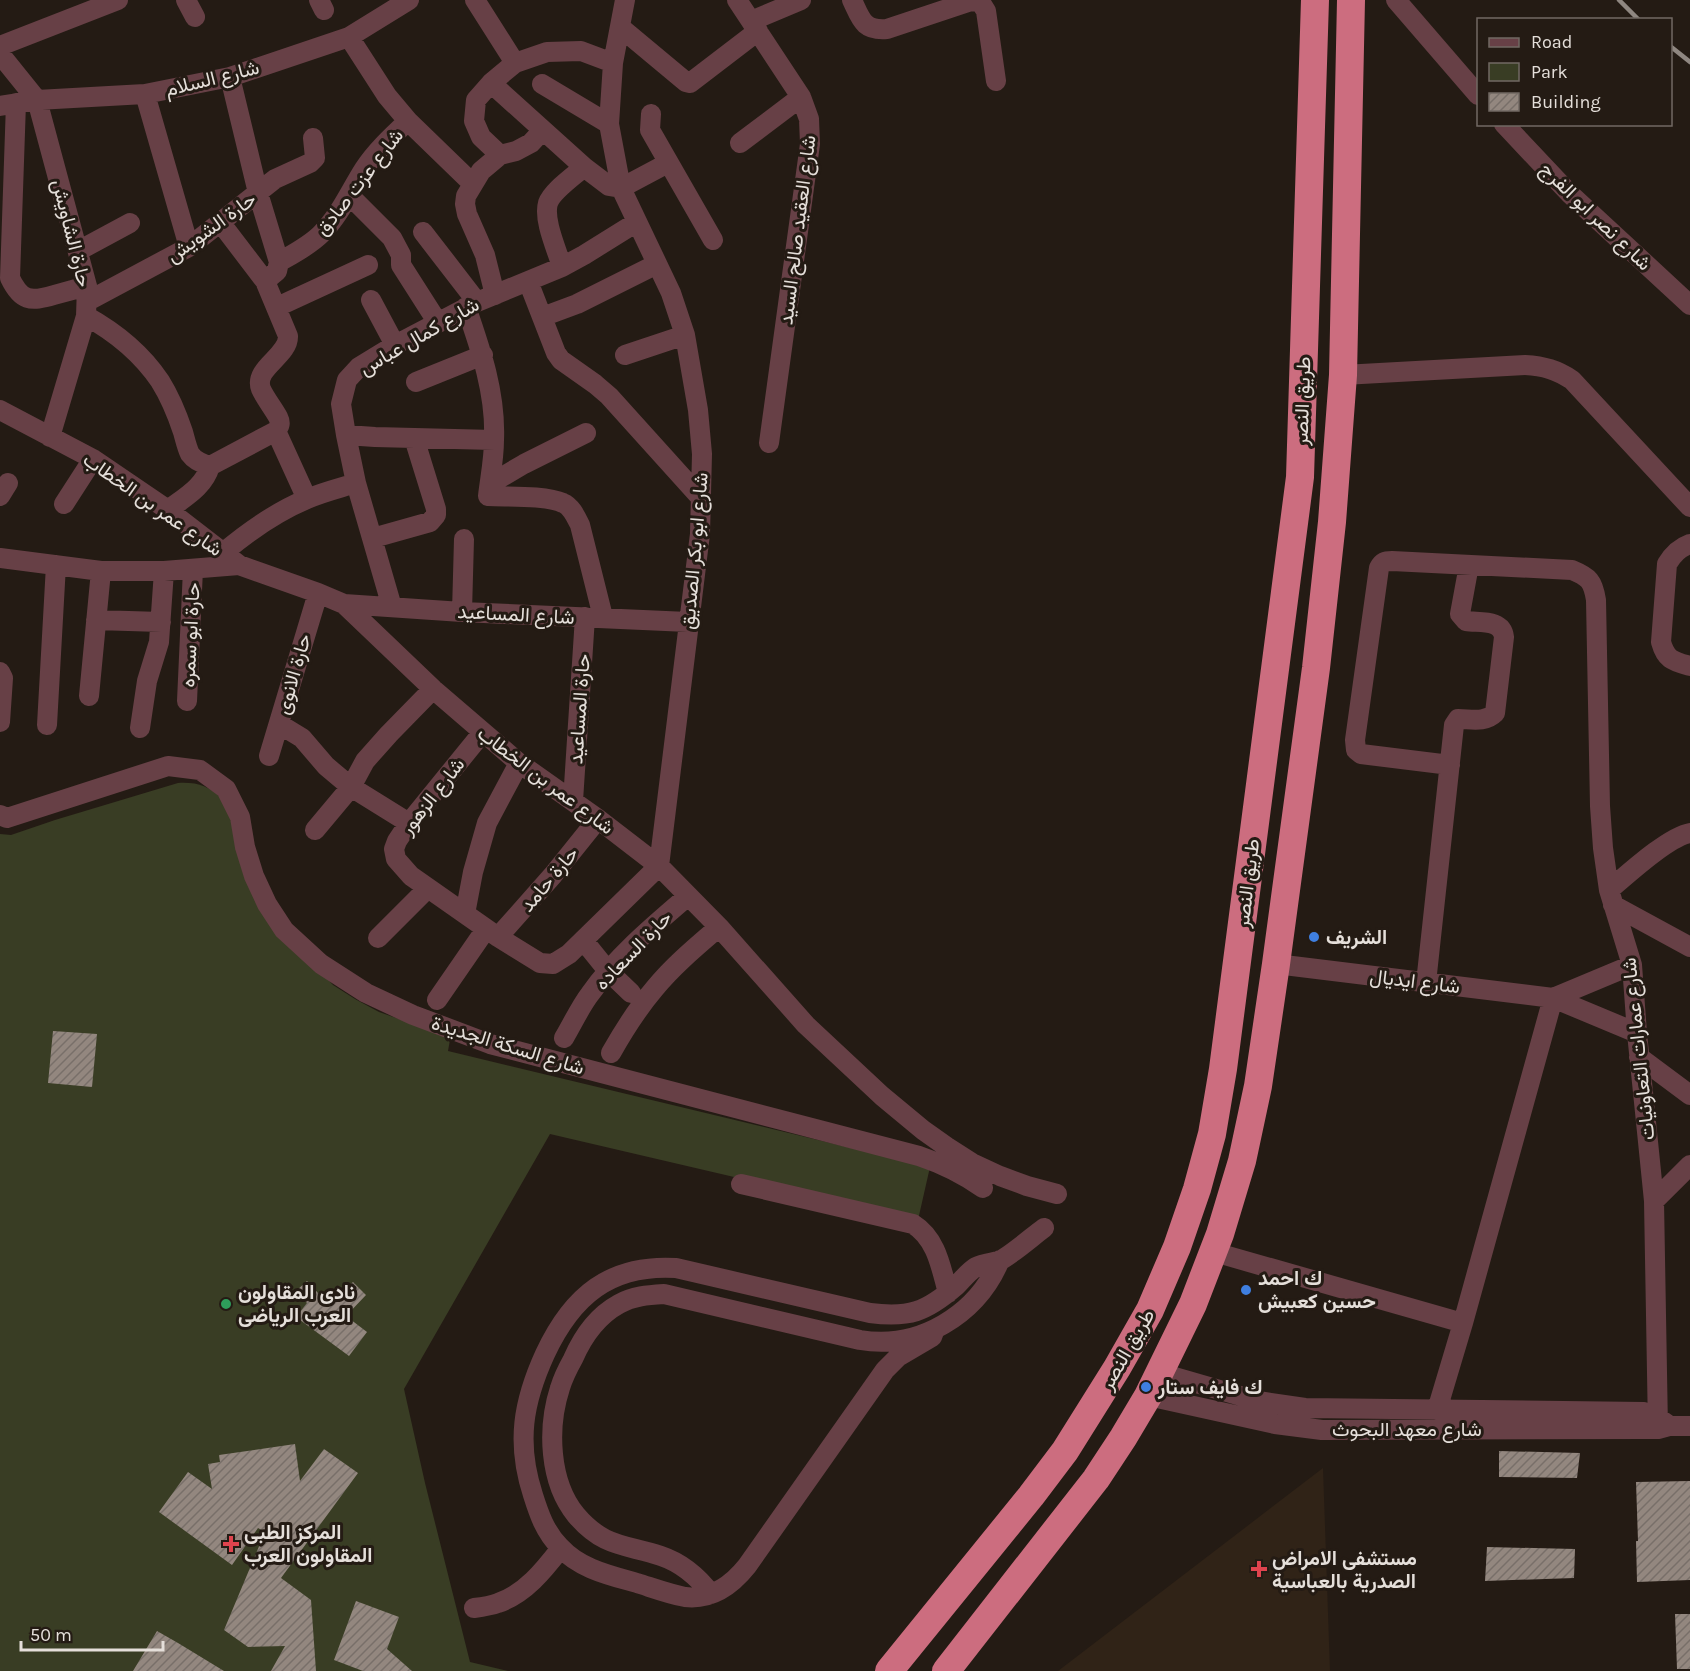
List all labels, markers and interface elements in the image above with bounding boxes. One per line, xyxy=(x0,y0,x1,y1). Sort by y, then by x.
legend xyxy=(1477,18,1672,126)
text: Road xyxy=(1531,31,1572,53)
street label: شارع السلام xyxy=(163,56,262,103)
text: Park xyxy=(1531,61,1568,83)
text: Building xyxy=(1531,91,1601,113)
street label: شارع عزت صادق xyxy=(311,124,410,242)
street label: شارع العقيد صالح السيد xyxy=(774,134,823,326)
street label: شارع نصر ابو الفرج xyxy=(1534,157,1656,277)
street label: حارة الشاويش xyxy=(46,177,96,290)
street label: حارة الشويش xyxy=(162,187,261,268)
street label: شارع كمال عباس xyxy=(355,293,484,382)
street label: طريق النصر xyxy=(1289,356,1317,447)
street label: شارع عمر بن الخطاب xyxy=(78,448,227,563)
street label: شارع ابو بكر الصديق xyxy=(676,472,715,631)
street label: حارة ابو سمره xyxy=(176,582,206,688)
street label: شارع المساعيد xyxy=(457,600,575,631)
street label: حارة الانوى xyxy=(271,631,317,717)
street label: حارة المساعيد xyxy=(564,653,596,765)
street label: شارع عمر بن الخطاب xyxy=(472,722,618,841)
street label: شارع الزهور xyxy=(395,753,471,841)
street label: طريق النصر xyxy=(1231,837,1265,930)
street label: حارة حامد xyxy=(516,842,584,917)
street label: حارة السعاده xyxy=(590,906,677,995)
place label: الشريف xyxy=(1326,926,1387,950)
marker: الشريف xyxy=(1307,930,1321,944)
street label: شارع عمارات التعاونيات xyxy=(1617,956,1662,1141)
street label: شارع ايديال xyxy=(1368,965,1461,1000)
street label: شارع السكة الجديدة xyxy=(428,1011,587,1082)
place label: ك احمد حسين كعبيش xyxy=(1258,1267,1376,1313)
place label: نادى المقاولون العرب الرياضى xyxy=(238,1281,355,1328)
marker: ك احمد حسين كعبيش xyxy=(1239,1283,1253,1297)
marker: نادى المقاولون العرب الرياضى xyxy=(219,1297,233,1311)
street label: طريق النصر xyxy=(1095,1305,1161,1395)
place label: ك فايف ستار xyxy=(1157,1376,1263,1400)
marker: ك فايف ستار xyxy=(1139,1380,1153,1394)
street label: شارع معهد البحوث xyxy=(1332,1418,1482,1443)
place label: المركز الطبى المقاولون العرب xyxy=(244,1521,372,1568)
marker: المركز الطبى المقاولون العرب xyxy=(222,1535,240,1553)
place label: مستشفى الامراض الصدرية بالعباسية xyxy=(1272,1547,1417,1594)
marker: مستشفى الامراض الصدرية بالعباسية xyxy=(1250,1560,1268,1578)
scale bar xyxy=(21,1614,164,1652)
text: 50 m xyxy=(30,1624,72,1646)

